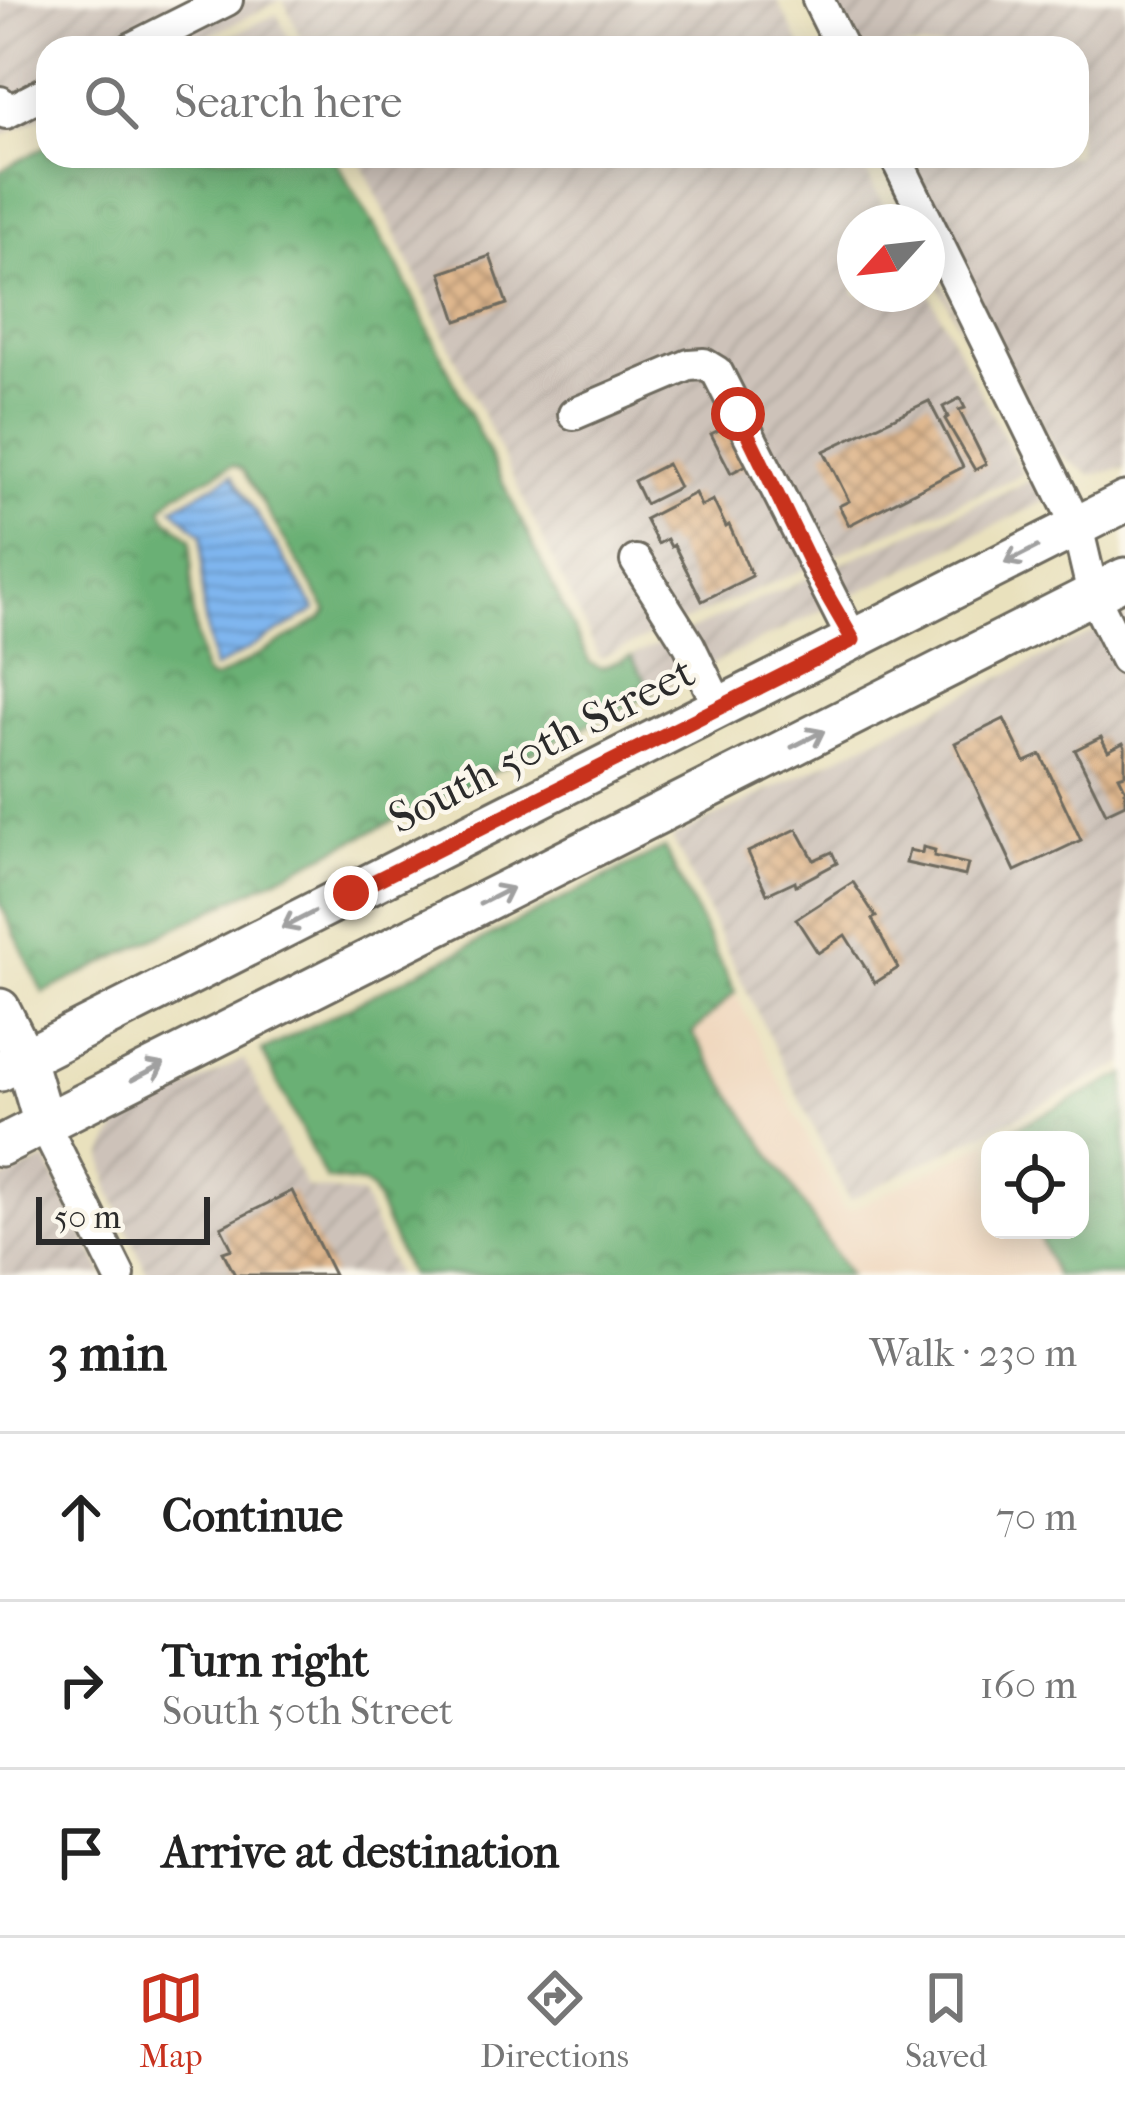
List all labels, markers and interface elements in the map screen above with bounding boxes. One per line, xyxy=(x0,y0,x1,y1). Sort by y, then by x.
search box xyxy=(36,36,1089,168)
icon: search xyxy=(78,69,144,135)
text: Search here xyxy=(174,76,402,129)
north arrow xyxy=(837,204,945,312)
route start xyxy=(711,387,765,441)
one-way arrow xyxy=(1003,544,1039,567)
street label: South 50th Street xyxy=(380,645,703,845)
one-way arrow xyxy=(789,726,825,749)
route end xyxy=(324,866,378,920)
one-way arrow xyxy=(478,883,514,906)
one-way arrow xyxy=(281,910,316,933)
one-way arrow xyxy=(130,1059,165,1082)
map controls xyxy=(981,1131,1089,1239)
button: locate xyxy=(981,1131,1089,1239)
scale bar xyxy=(36,1191,210,1244)
text: 50 m xyxy=(54,1198,121,1237)
text: 3 min xyxy=(48,1323,167,1383)
text: Walk · 230 m xyxy=(870,1330,1077,1376)
icon: ahead xyxy=(48,1484,114,1550)
text: Continue xyxy=(162,1490,343,1543)
text: 70 m xyxy=(996,1494,1077,1540)
text: Turn right xyxy=(162,1635,369,1688)
icon: right xyxy=(48,1652,114,1718)
text: 160 m xyxy=(980,1662,1077,1708)
text: South 50th Street xyxy=(162,1688,453,1734)
icon: arrive xyxy=(48,1820,114,1886)
text: Arrive at destination xyxy=(162,1826,559,1879)
tab: Map xyxy=(138,1965,204,2076)
tab: Directions xyxy=(480,1965,629,2076)
tab: Saved xyxy=(905,1965,987,2076)

